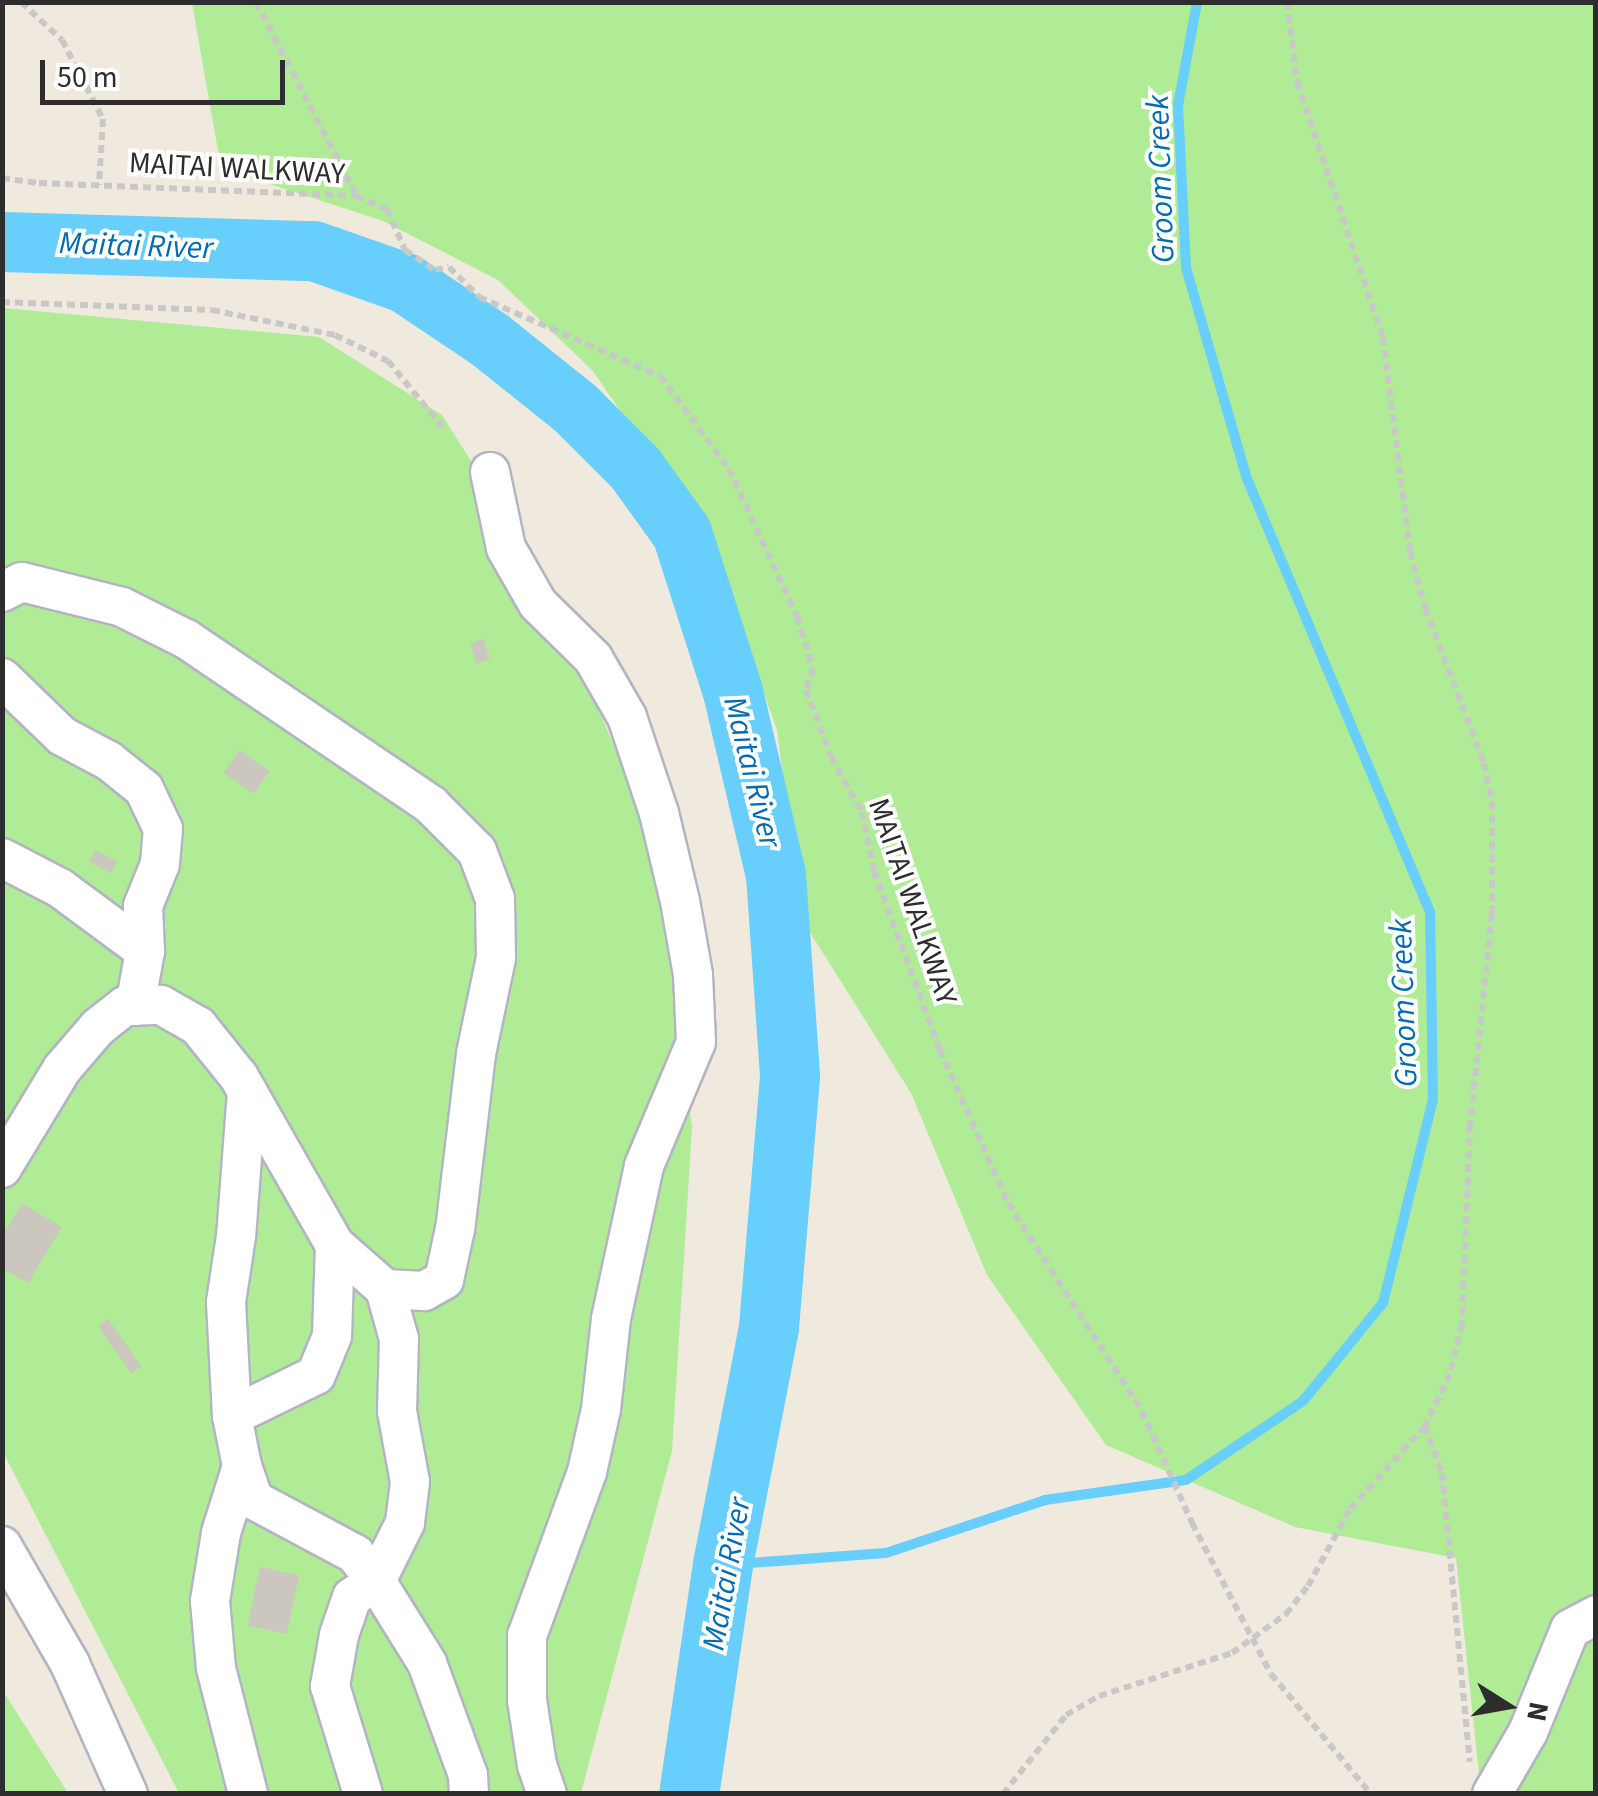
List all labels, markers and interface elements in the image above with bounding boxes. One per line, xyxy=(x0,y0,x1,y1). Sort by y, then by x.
scale bar xyxy=(45,40,290,102)
text: 50 m xyxy=(57,56,118,99)
water label: Groom Creek xyxy=(1139,94,1183,264)
street label: MAITAI WALKWAY xyxy=(128,145,346,193)
water label: Maitai River xyxy=(58,224,214,268)
water label: Maitai River xyxy=(715,692,789,852)
street label: MAITAI WALKWAY xyxy=(860,794,964,1010)
water label: Groom Creek xyxy=(1382,918,1426,1088)
water label: Maitai River xyxy=(695,1495,759,1653)
north arrow xyxy=(1458,1656,1558,1756)
text: N xyxy=(1516,1699,1559,1725)

